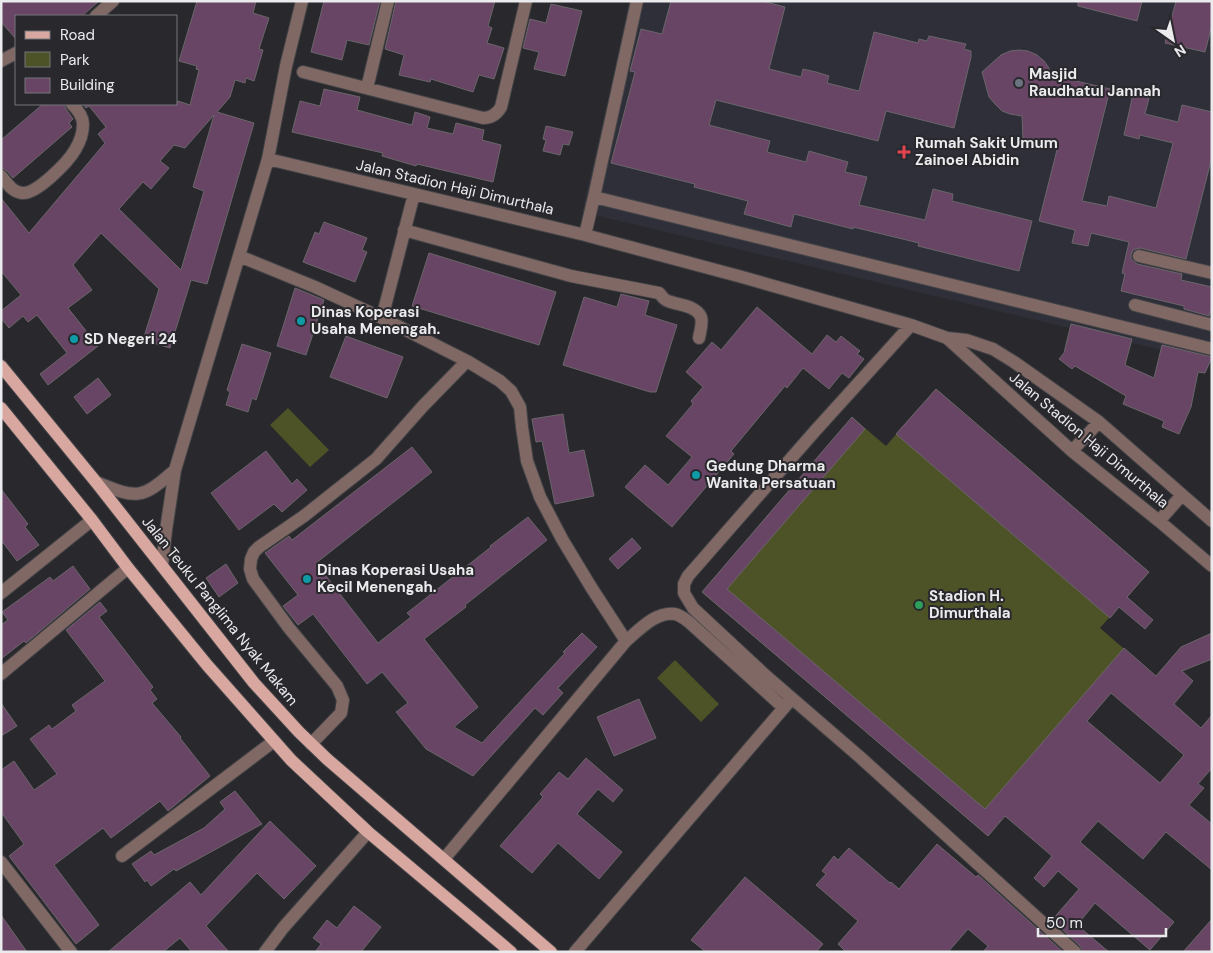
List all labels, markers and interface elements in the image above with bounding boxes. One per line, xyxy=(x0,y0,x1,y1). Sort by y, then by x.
legend xyxy=(15,15,178,105)
north arrow xyxy=(1148,15,1198,65)
text: Road xyxy=(60,25,95,45)
text: N xyxy=(1171,41,1189,61)
text: Park xyxy=(60,50,90,70)
place label: Masjid Raudhatul Jannah xyxy=(1029,64,1161,101)
text: Building xyxy=(60,75,115,95)
marker: Masjid Raudhatul Jannah xyxy=(1013,77,1025,89)
place label: Rumah Sakit Umum Zainoel Abidin xyxy=(915,133,1058,170)
marker: Rumah Sakit Umum Zainoel Abidin xyxy=(897,145,911,159)
street label: Jalan Stadion Haji Dimurthala xyxy=(354,155,556,219)
place label: Dinas Koperasi Usaha Menengah. xyxy=(311,302,440,339)
marker: Dinas Koperasi Usaha Menengah. xyxy=(295,315,307,327)
place label: SD Negeri 24 xyxy=(84,329,177,349)
marker: SD Negeri 24 xyxy=(68,333,80,345)
street label: Jalan Stadion Haji Dimurthala xyxy=(1005,367,1173,513)
place label: Gedung Dharma Wanita Persatuan xyxy=(706,456,836,493)
marker: Gedung Dharma Wanita Persatuan xyxy=(690,469,702,481)
street label: Jalan Teuku Panglima Nyak Makam xyxy=(137,512,303,710)
place label: Dinas Koperasi Usaha Kecil Menengah. xyxy=(317,560,474,597)
marker: Dinas Koperasi Usaha Kecil Menengah. xyxy=(301,573,313,585)
place label: Stadion H. Dimurthala xyxy=(929,586,1011,623)
marker: Stadion H. Dimurthala xyxy=(913,599,925,611)
scale bar xyxy=(1038,906,1166,938)
text: 50 m xyxy=(1046,913,1083,933)

